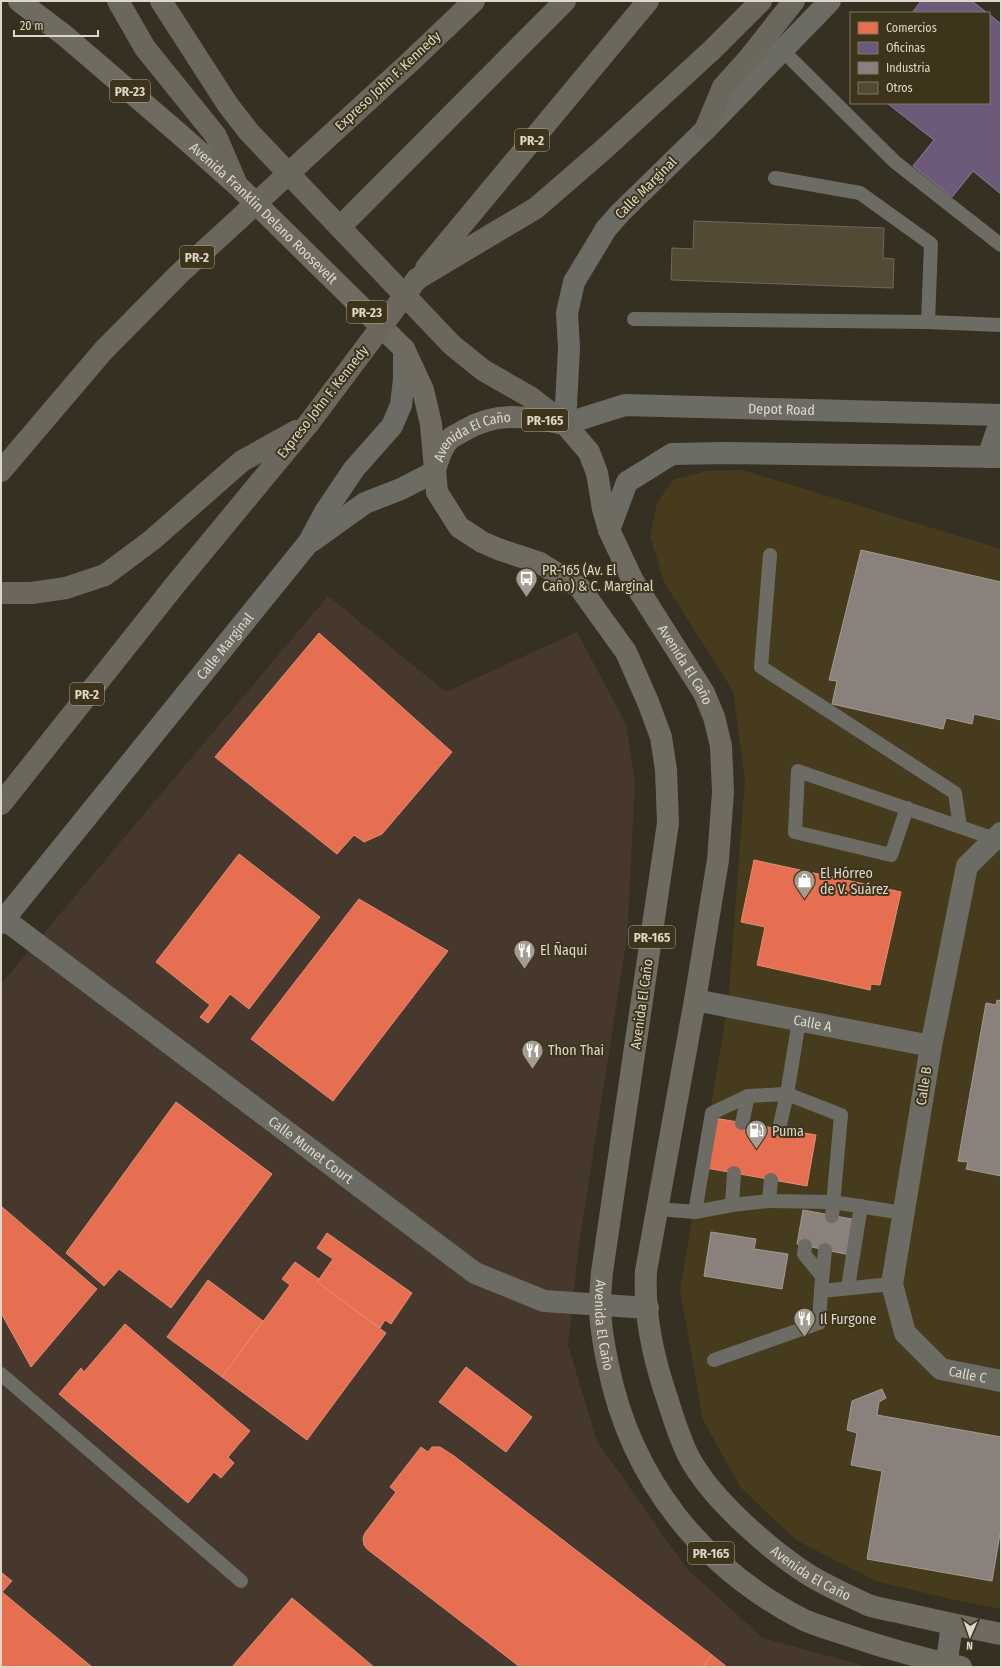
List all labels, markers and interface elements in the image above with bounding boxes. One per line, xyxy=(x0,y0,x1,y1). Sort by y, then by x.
scale bar xyxy=(14,12,98,38)
legend xyxy=(850,12,990,104)
text: 20 m xyxy=(20,19,44,33)
text: Comercios xyxy=(886,21,937,35)
street label: Expreso John F. Kennedy xyxy=(332,27,445,134)
text: Oficinas xyxy=(886,41,925,55)
text: Industria xyxy=(886,61,930,75)
road number: PR-23 xyxy=(110,80,150,102)
text: Otros xyxy=(886,81,913,95)
road number: PR-2 xyxy=(515,129,549,151)
street label: Avenida Franklin Delano Roosevelt xyxy=(186,139,341,288)
street label: Calle Marginal xyxy=(611,153,681,223)
road number: PR-2 xyxy=(180,246,214,268)
road number: PR-23 xyxy=(347,301,387,323)
street label: Expreso John F. Kennedy xyxy=(274,342,373,462)
street label: Depot Road xyxy=(748,400,815,419)
street label: Avenida El Caño xyxy=(430,408,511,464)
road number: PR-165 xyxy=(522,409,568,431)
place label: PR-165 (Av. El Caño) & C. Marginal xyxy=(542,562,654,595)
bus stop icon: PR-165 (Av. El Caño) & C. Marginal xyxy=(513,565,539,598)
street label: Calle Marginal xyxy=(193,609,257,683)
street label: Avenida El Caño xyxy=(654,621,716,707)
road number: PR-2 xyxy=(70,683,104,705)
place label: El Hórreo de V. Suárez xyxy=(820,865,889,898)
shop icon: El Hórreo de V. Suárez xyxy=(792,868,818,901)
road number: PR-165 xyxy=(629,926,675,948)
restaurant icon: El Ñaqui xyxy=(512,937,538,970)
place label: El Ñaqui xyxy=(540,942,587,959)
street label: Avenida El Caño xyxy=(627,958,657,1050)
street label: Calle A xyxy=(792,1011,834,1035)
restaurant icon: Thon Thai xyxy=(520,1037,546,1070)
place label: Thon Thai xyxy=(548,1042,604,1059)
street label: Calle B xyxy=(913,1065,935,1107)
street label: Calle Munet Court xyxy=(265,1112,357,1187)
fuel station icon: Puma xyxy=(744,1118,770,1151)
place label: Puma xyxy=(772,1123,804,1140)
street label: Avenida El Caño xyxy=(591,1279,617,1372)
restaurant icon: Il Furgone xyxy=(792,1306,818,1339)
place label: Il Furgone xyxy=(820,1311,876,1328)
street label: Calle C xyxy=(947,1362,988,1386)
road number: PR-165 xyxy=(688,1542,734,1564)
street label: Avenida El Caño xyxy=(767,1542,854,1604)
north arrow xyxy=(950,1616,990,1656)
text: N xyxy=(966,1639,973,1652)

